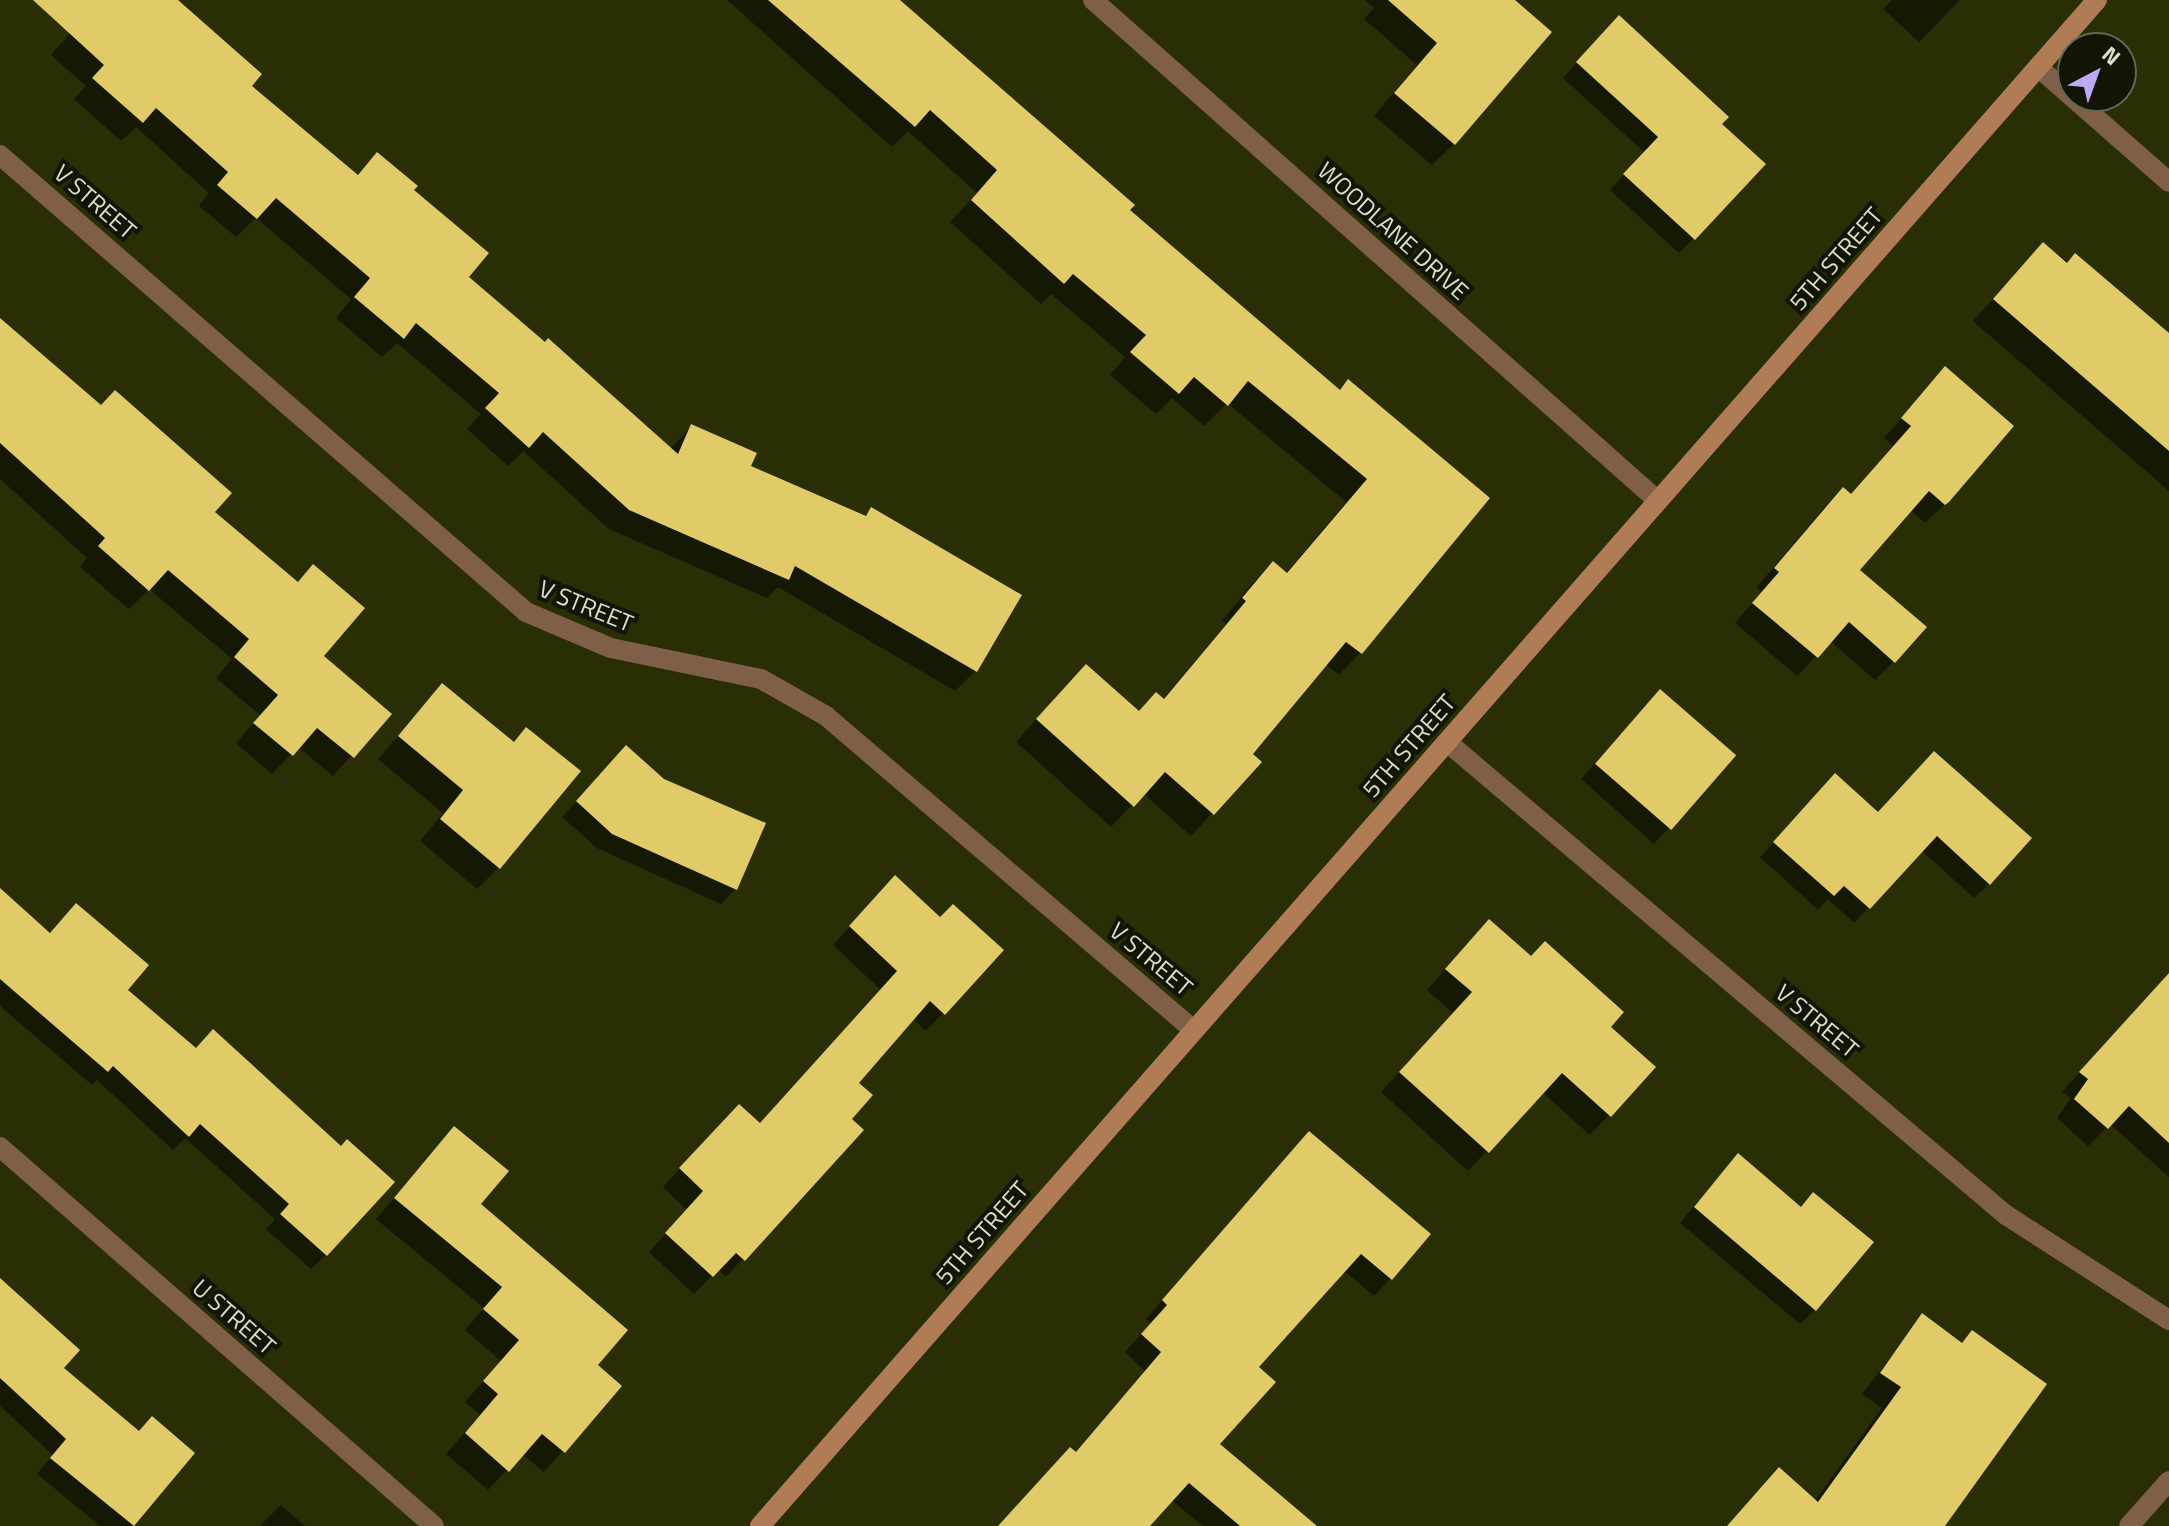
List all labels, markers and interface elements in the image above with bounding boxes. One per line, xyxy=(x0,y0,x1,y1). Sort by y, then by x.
north arrow xyxy=(2057,32,2137,112)
text: N xyxy=(2095,38,2128,73)
street label: WOODLANE DRIVE xyxy=(1312,156,1474,306)
street label: V STREET xyxy=(48,159,142,245)
street label: 5TH STREET xyxy=(1783,202,1889,316)
street label: V STREET xyxy=(535,574,637,638)
street label: 5TH STREET xyxy=(1356,689,1462,803)
street label: V STREET xyxy=(1104,916,1198,1002)
street label: V STREET xyxy=(1770,978,1864,1064)
street label: 5TH STREET xyxy=(929,1176,1035,1290)
street label: U STREET xyxy=(187,1273,281,1361)

